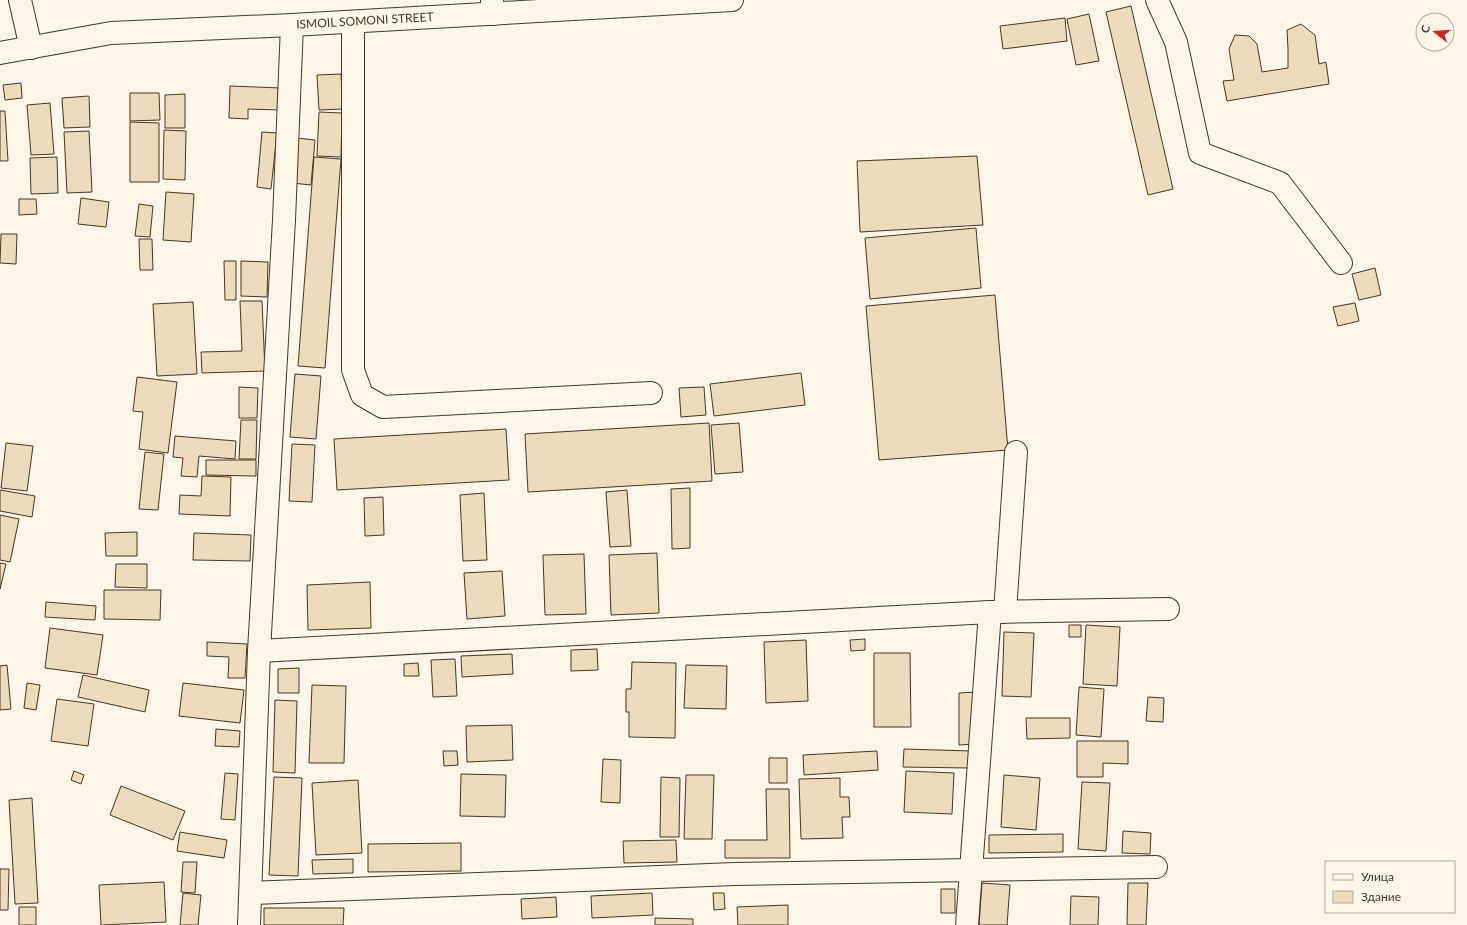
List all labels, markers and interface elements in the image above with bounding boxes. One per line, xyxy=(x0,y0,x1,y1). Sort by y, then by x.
street label: ISMOIL SOMONI STREET xyxy=(296,9,434,32)
north arrow xyxy=(1415,12,1455,52)
text: С xyxy=(1418,23,1432,34)
legend xyxy=(1325,861,1455,913)
text: Улица xyxy=(1361,869,1394,884)
text: Здание xyxy=(1361,889,1401,904)

